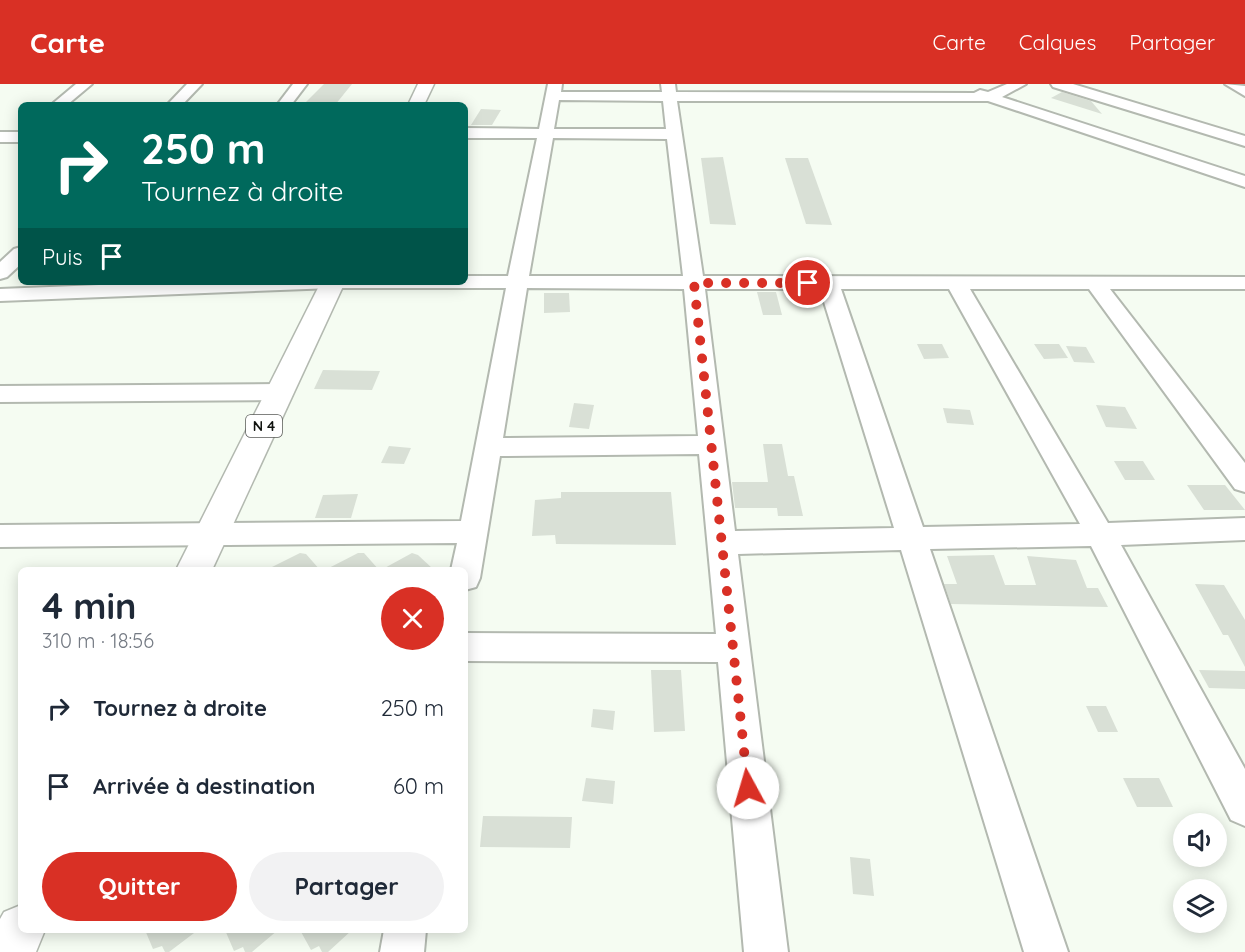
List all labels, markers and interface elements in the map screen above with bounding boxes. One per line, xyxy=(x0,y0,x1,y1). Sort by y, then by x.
text: Carte xyxy=(30,25,105,60)
text: Carte xyxy=(932,29,986,55)
text: Calques xyxy=(1019,29,1096,55)
text: Partager xyxy=(1129,29,1215,55)
text: 250 m xyxy=(141,122,265,175)
icon: right xyxy=(42,126,120,204)
text: Tournez à droite xyxy=(141,174,344,208)
icon: arrive xyxy=(95,240,128,273)
text: Puis xyxy=(42,243,83,271)
pin xyxy=(782,257,833,308)
icon: arrive xyxy=(791,266,824,299)
road number: N 4 xyxy=(246,415,282,437)
text: 4 min xyxy=(42,583,136,628)
button: close xyxy=(381,587,444,650)
text: 310 m · 18:56 xyxy=(42,628,154,653)
icon: right xyxy=(42,692,75,725)
text: Tournez à droite xyxy=(93,694,267,722)
text: 250 m xyxy=(381,694,444,722)
position arrow xyxy=(716,756,780,820)
icon: arrive xyxy=(42,770,75,803)
text: Arrivée à destination xyxy=(93,772,315,800)
text: 60 m xyxy=(393,772,444,800)
map controls xyxy=(1173,813,1227,933)
button: sound xyxy=(1173,813,1227,867)
button: Quitter xyxy=(42,852,237,921)
button: Partager xyxy=(249,852,444,921)
button: layers xyxy=(1173,879,1227,933)

